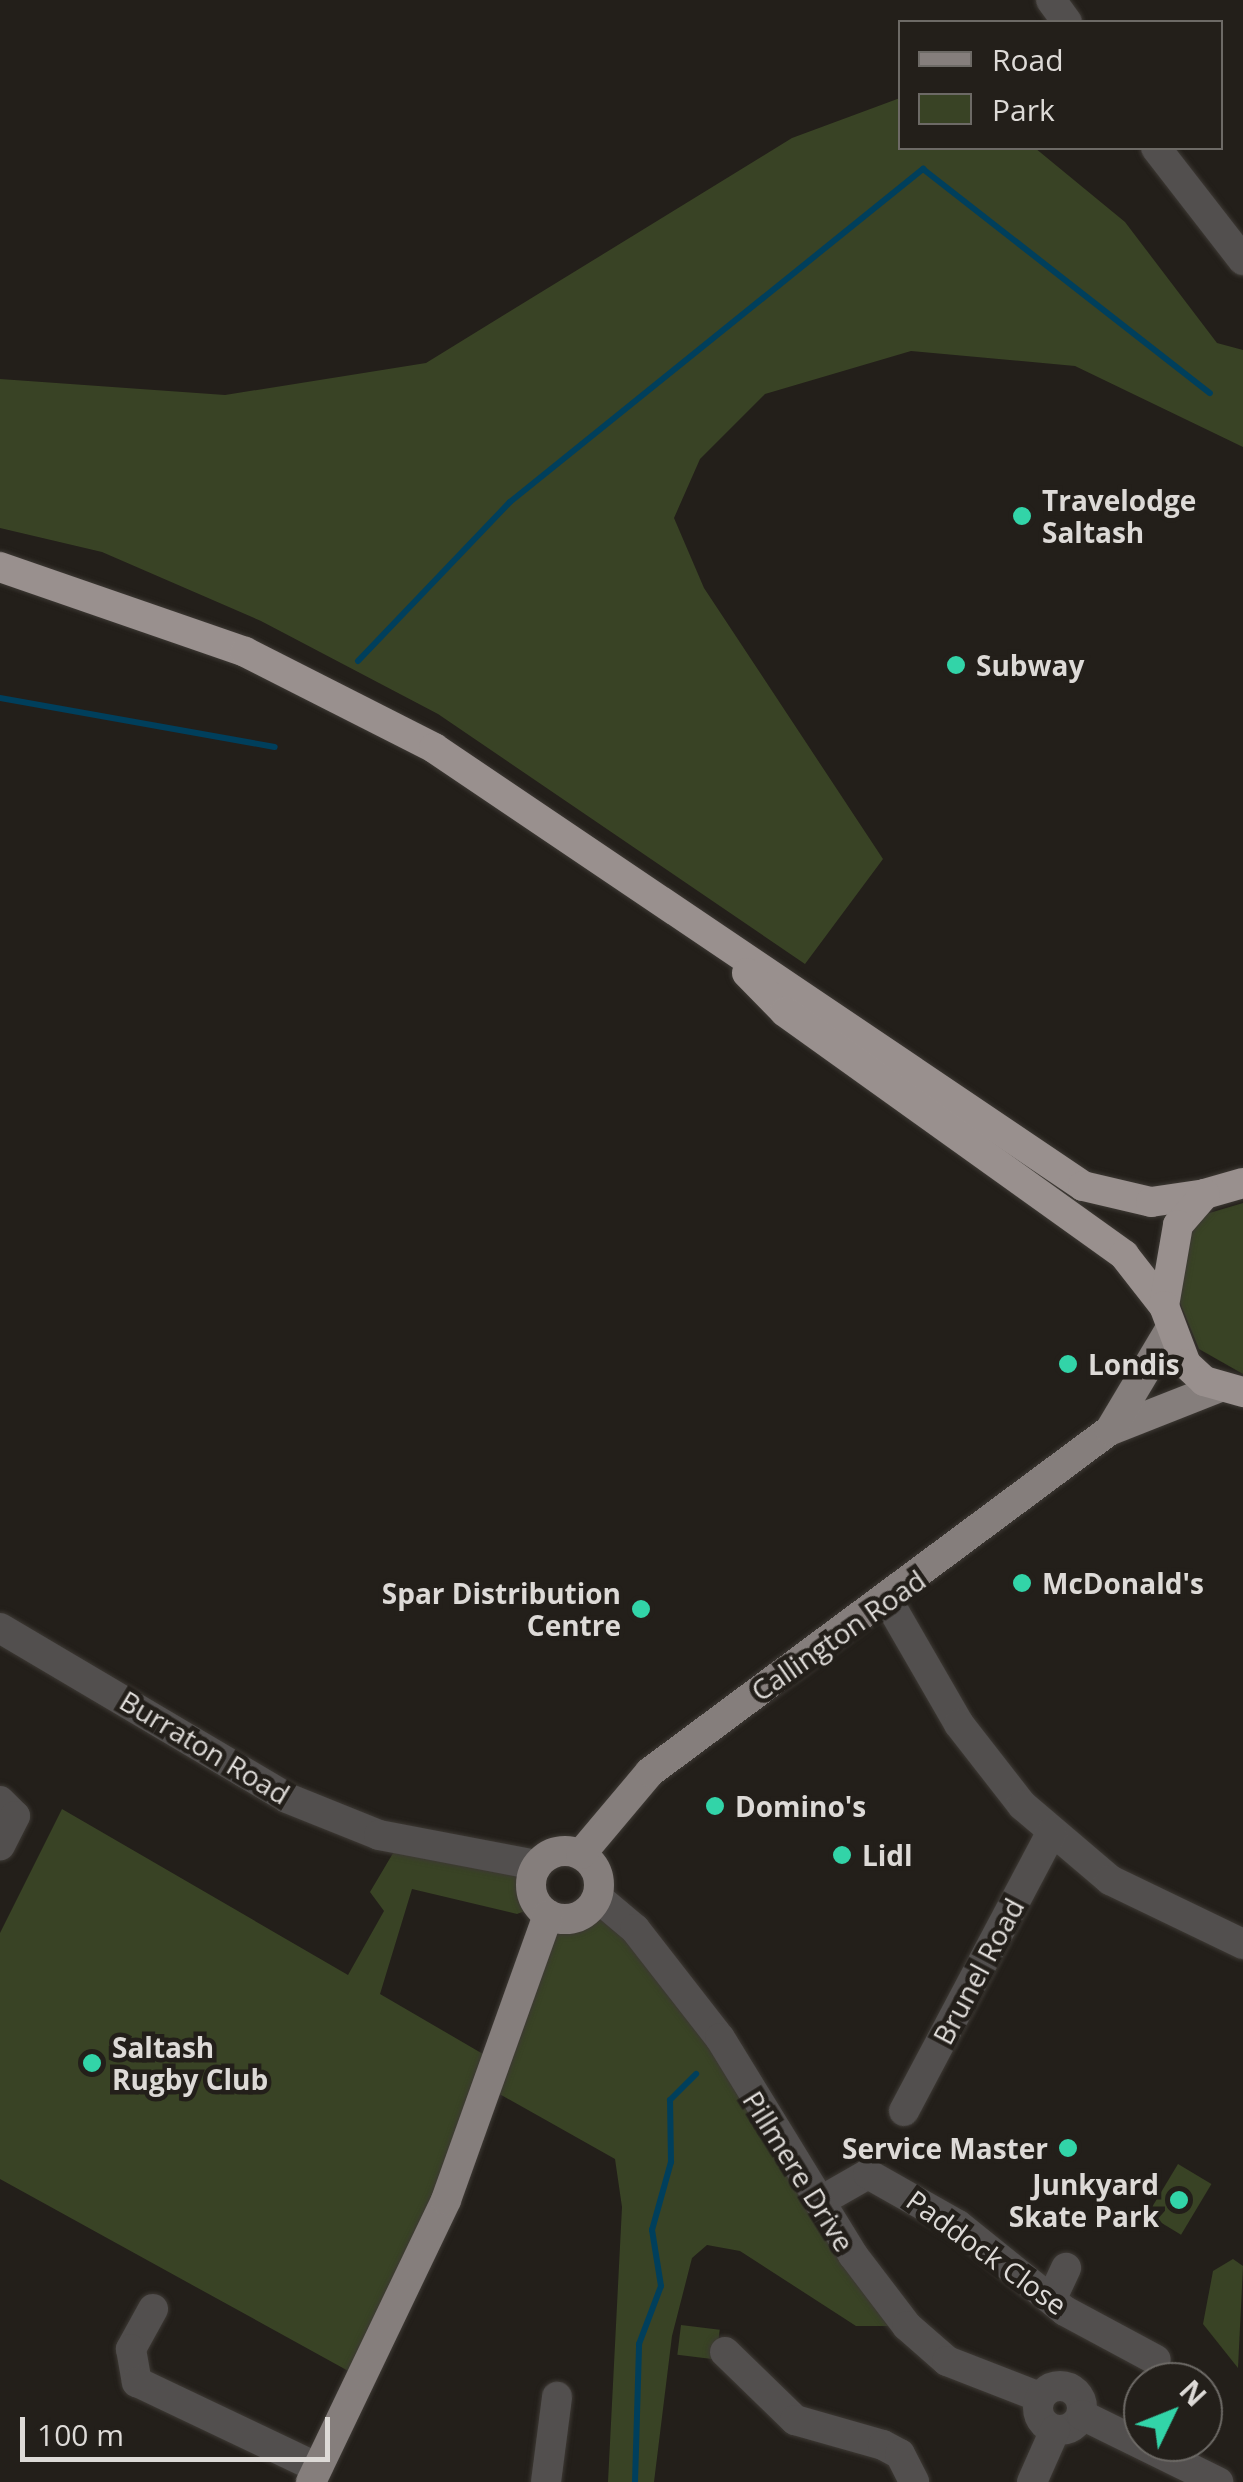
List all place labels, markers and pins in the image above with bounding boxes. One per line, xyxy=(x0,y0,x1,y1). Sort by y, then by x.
place label: Travelodge Saltash xyxy=(1042,483,1196,549)
marker: Travelodge Saltash xyxy=(1011,505,1033,527)
place label: Subway xyxy=(976,648,1084,682)
marker: Subway xyxy=(945,654,967,676)
place label: Londis xyxy=(1088,1347,1180,1381)
marker: Londis xyxy=(1057,1353,1079,1375)
place label: McDonald's xyxy=(1042,1566,1204,1600)
marker: McDonald's xyxy=(1011,1572,1033,1594)
place label: Spar Distribution Centre xyxy=(382,1576,621,1642)
marker: Spar Distribution Centre xyxy=(630,1598,652,1620)
place label: Domino's xyxy=(735,1789,866,1823)
marker: Domino's xyxy=(704,1795,726,1817)
place label: Lidl xyxy=(862,1838,913,1872)
marker: Lidl xyxy=(831,1844,853,1866)
place label: Saltash Rugby Club xyxy=(112,2030,268,2096)
marker: Saltash Rugby Club xyxy=(81,2052,103,2074)
place label: Service Master xyxy=(842,2131,1048,2165)
marker: Service Master xyxy=(1057,2137,1079,2159)
place label: Junkyard Skate Park xyxy=(1009,2167,1159,2233)
marker: Junkyard Skate Park xyxy=(1168,2189,1190,2211)

